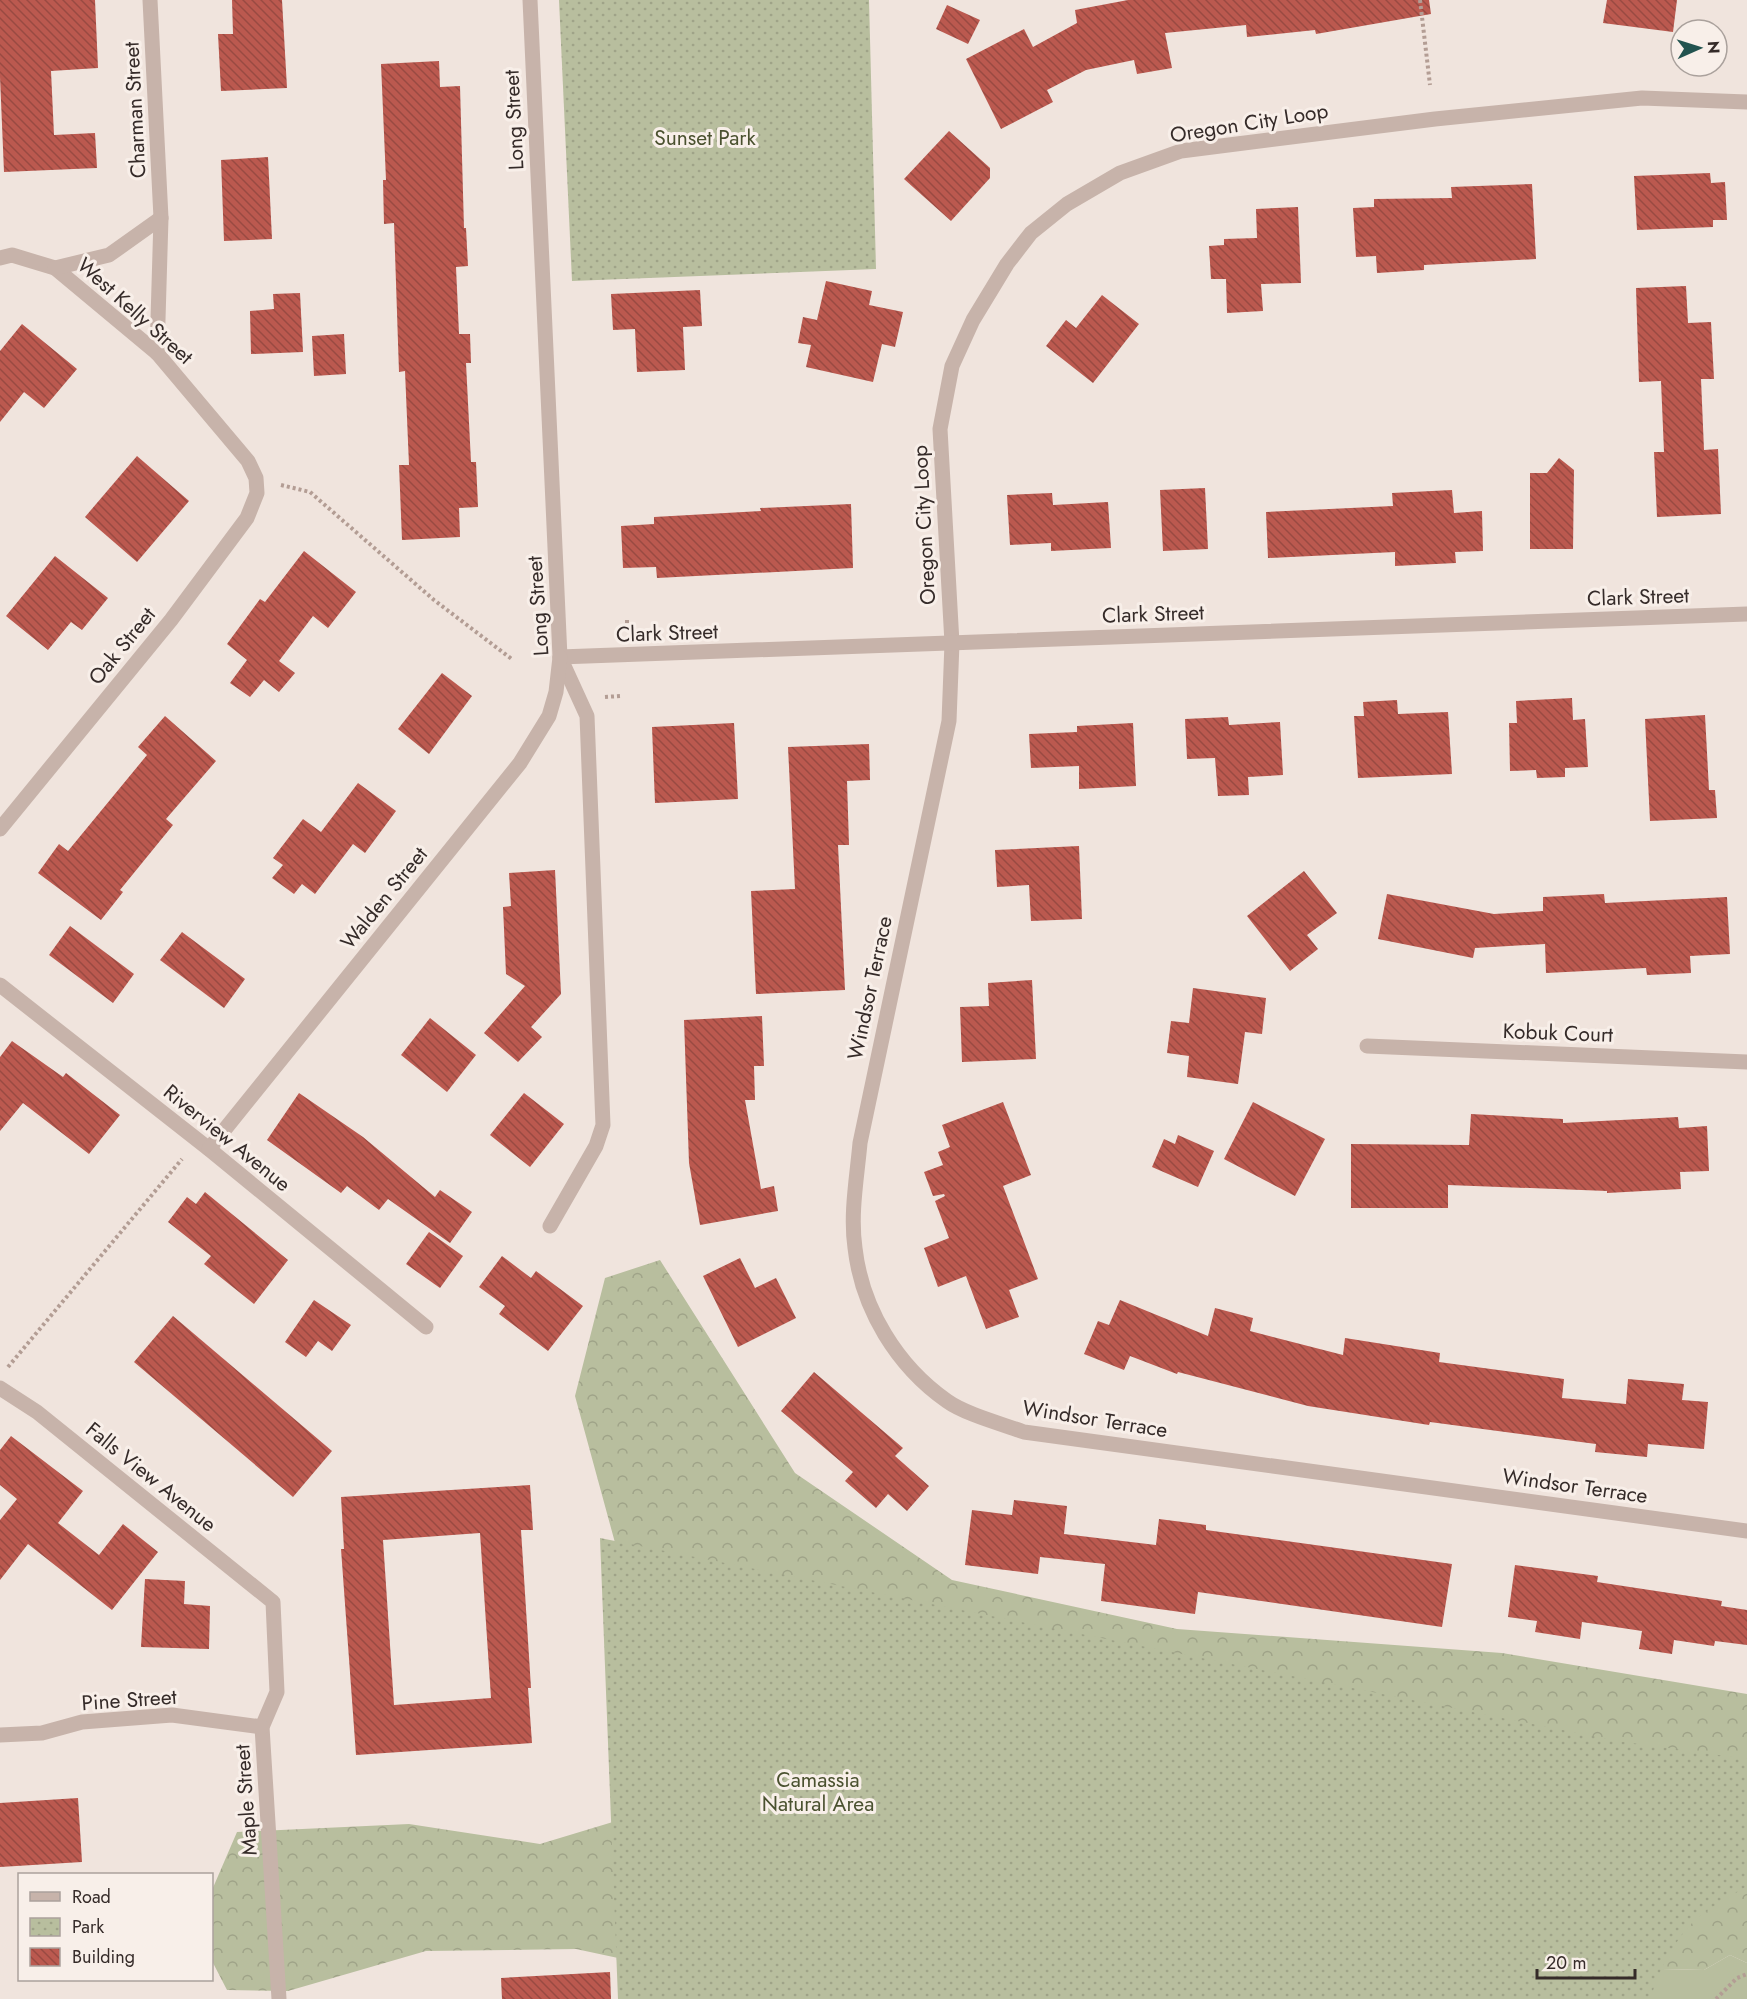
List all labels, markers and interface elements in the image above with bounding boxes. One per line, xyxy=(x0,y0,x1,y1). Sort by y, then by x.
north arrow xyxy=(1669,18,1729,78)
text: N xyxy=(1702,40,1725,54)
street label: Charman Street xyxy=(116,41,154,179)
street label: Long Street xyxy=(496,69,532,171)
street label: Oregon City Loop xyxy=(1168,96,1330,150)
park label: Sunset Park xyxy=(654,123,757,153)
street label: West Kelly Street xyxy=(70,251,200,371)
street label: Oregon City Loop xyxy=(905,444,943,606)
street label: Long Street xyxy=(520,555,556,657)
street label: Clark Street xyxy=(1586,580,1690,614)
street label: Clark Street xyxy=(1101,597,1205,631)
street label: Oak Street xyxy=(81,601,163,691)
street label: Clark Street xyxy=(615,616,719,650)
street label: Walden Street xyxy=(333,840,435,956)
street label: Windsor Terrace xyxy=(840,913,900,1063)
street label: Kobuk Court xyxy=(1502,1016,1614,1050)
street label: Riverview Avenue xyxy=(157,1077,297,1199)
street label: Windsor Terrace xyxy=(1020,1393,1170,1445)
street label: Falls View Avenue xyxy=(79,1415,223,1539)
street label: Windsor Terrace xyxy=(1500,1461,1650,1511)
street label: Pine Street xyxy=(80,1682,178,1718)
street label: Maple Street xyxy=(227,1744,265,1856)
park label: Camassia Natural Area xyxy=(762,1765,874,1819)
legend xyxy=(18,1873,213,1981)
text: Road xyxy=(72,1884,111,1910)
text: Park xyxy=(72,1914,104,1940)
scale bar xyxy=(1537,1942,1634,1980)
text: Building xyxy=(72,1944,135,1970)
text: 20 m xyxy=(1546,1950,1586,1976)

